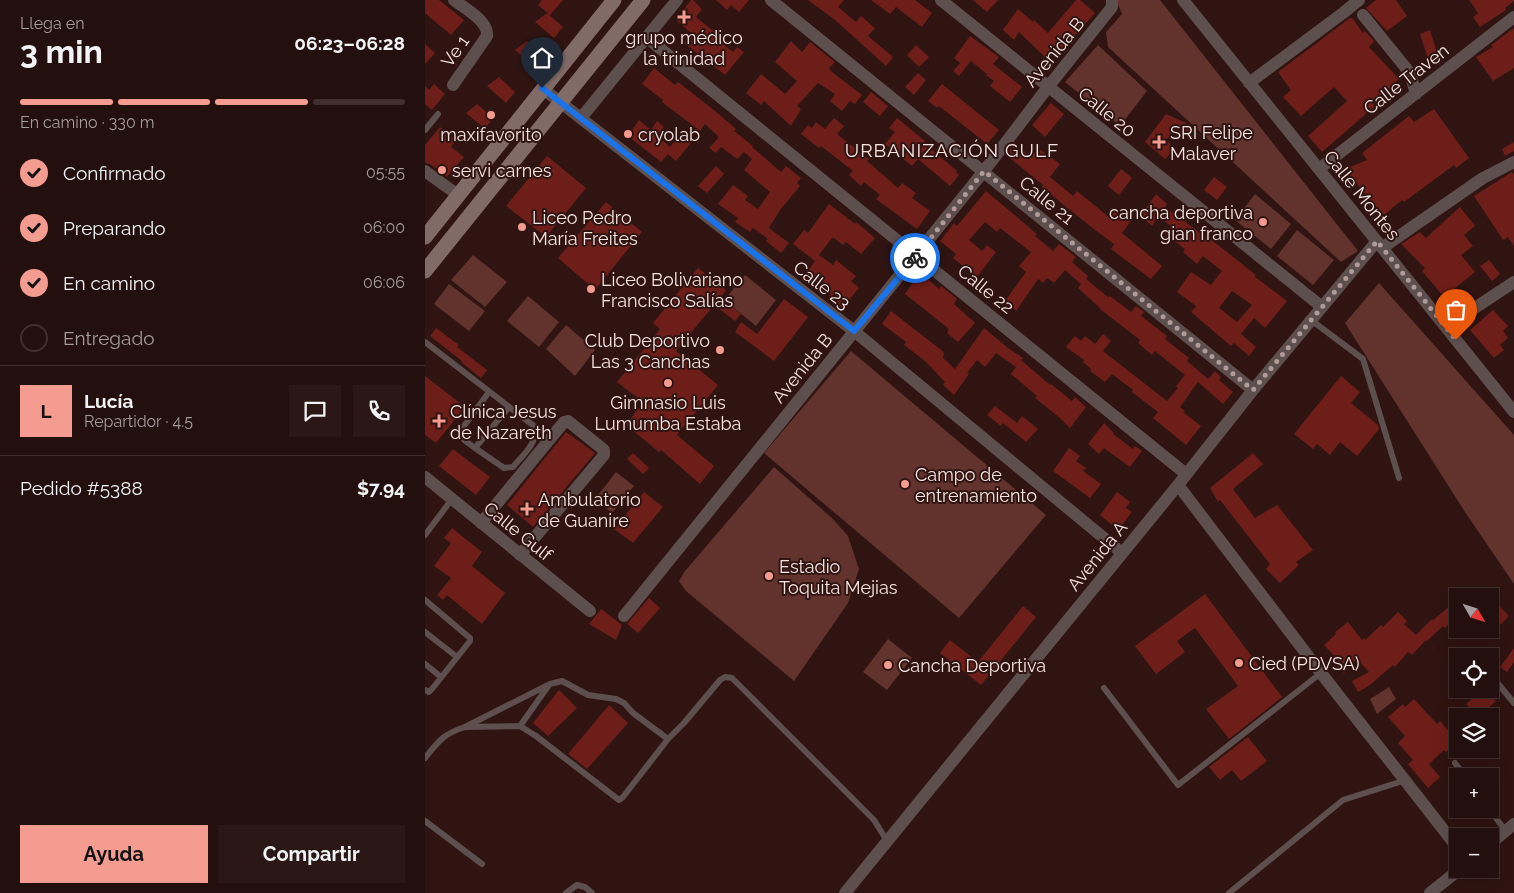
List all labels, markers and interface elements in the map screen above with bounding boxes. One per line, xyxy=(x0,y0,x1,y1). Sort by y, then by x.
marker: grupo médico la trinidad xyxy=(677,10,691,24)
street label: Avenida B xyxy=(1020,13,1088,91)
text: Llega en xyxy=(20,14,84,33)
place label: grupo médico la trinidad xyxy=(625,27,743,69)
street label: Ve 1 xyxy=(437,31,473,71)
text: 06:23–06:28 xyxy=(294,32,405,54)
text: 3 min xyxy=(20,33,103,70)
pin xyxy=(521,37,563,88)
street label: Calle Traven xyxy=(1359,39,1453,119)
icon: home xyxy=(528,44,556,72)
street label: Calle 20 xyxy=(1074,83,1140,141)
marker: maxifavorito xyxy=(485,109,497,121)
text: En camino · 330 m xyxy=(20,113,154,132)
place label: SRI Felipe Malaver xyxy=(1170,122,1253,164)
place label: maxifavorito xyxy=(440,124,542,145)
place label: cryolab xyxy=(638,124,700,145)
marker: cryolab xyxy=(622,128,634,140)
marker: SRI Felipe Malaver xyxy=(1152,135,1166,149)
district label: URBANIZACIÓN GULF xyxy=(845,139,1059,161)
street label: Calle Montes xyxy=(1320,146,1405,244)
icon: check xyxy=(20,159,48,187)
place label: servi carnes xyxy=(452,160,552,181)
text: Confirmado xyxy=(63,162,166,184)
text: 05:55 xyxy=(366,163,405,182)
marker: servi carnes xyxy=(436,164,448,176)
street label: Calle 21 xyxy=(1015,172,1079,229)
place label: cancha deportiva gian franco xyxy=(1109,202,1253,244)
place label: Liceo Pedro María Freites xyxy=(532,207,638,249)
icon: check xyxy=(20,214,48,242)
marker: cancha deportiva gian franco xyxy=(1257,216,1269,228)
text: Preparando xyxy=(63,217,166,239)
text: 06:00 xyxy=(363,218,405,237)
marker: Liceo Pedro María Freites xyxy=(516,221,528,233)
courier xyxy=(890,233,940,283)
icon: bike xyxy=(901,244,929,272)
street label: Calle 23 xyxy=(789,256,855,314)
street label: Calle 22 xyxy=(954,260,1018,318)
icon: check xyxy=(20,269,48,297)
place label: Liceo Bolivariano Francisco Salías xyxy=(601,269,743,311)
text: En camino xyxy=(63,272,155,294)
text: 06:06 xyxy=(363,273,405,292)
marker: Liceo Bolivariano Francisco Salías xyxy=(585,283,597,295)
pin xyxy=(1435,289,1477,340)
icon: bag xyxy=(1442,296,1470,324)
text: Entregado xyxy=(63,327,155,349)
street label: Avenida B xyxy=(768,329,836,407)
place label: Club Deportivo Las 3 Canchas xyxy=(585,330,710,372)
marker: Club Deportivo Las 3 Canchas xyxy=(714,344,726,356)
marker: Gimnasio Luis Lumumba Estaba xyxy=(662,377,674,389)
button: chat xyxy=(289,385,341,437)
button: phone xyxy=(353,385,405,437)
text: Lucía xyxy=(84,390,133,412)
place label: Gimnasio Luis Lumumba Estaba xyxy=(595,392,741,434)
text: L xyxy=(40,400,52,422)
place label: Clínica Jesus de Nazareth xyxy=(450,401,557,443)
text: Repartidor · 4.5 xyxy=(84,412,193,431)
marker: Clínica Jesus de Nazareth xyxy=(432,414,446,428)
place label: Campo de entrenamiento xyxy=(915,464,1037,506)
text: Pedido #5388 xyxy=(20,477,143,499)
text: $7.94 xyxy=(357,477,405,499)
marker: Campo de entrenamiento xyxy=(899,478,911,490)
place label: Ambulatorio de Guanire xyxy=(538,489,641,531)
street label: Calle Gulf xyxy=(480,497,557,565)
marker: Ambulatorio de Guanire xyxy=(520,502,534,516)
street label: Avenida A xyxy=(1063,517,1131,595)
place label: Estadio Toquita Mejias xyxy=(779,556,898,598)
marker: Estadio Toquita Mejias xyxy=(763,570,775,582)
north arrow xyxy=(1449,588,1499,638)
map controls xyxy=(1449,588,1499,878)
button: locate xyxy=(1449,648,1499,698)
place label: Cied (PDVSA) xyxy=(1249,653,1360,674)
place label: Cancha Deportiva xyxy=(898,655,1046,676)
marker: Cied (PDVSA) xyxy=(1233,657,1245,669)
marker: Cancha Deportiva xyxy=(882,659,894,671)
button: layers xyxy=(1449,708,1499,758)
button: + xyxy=(1449,768,1499,818)
button: Ayuda xyxy=(20,825,208,883)
button: Compartir xyxy=(218,825,405,883)
button: − xyxy=(1449,828,1499,878)

